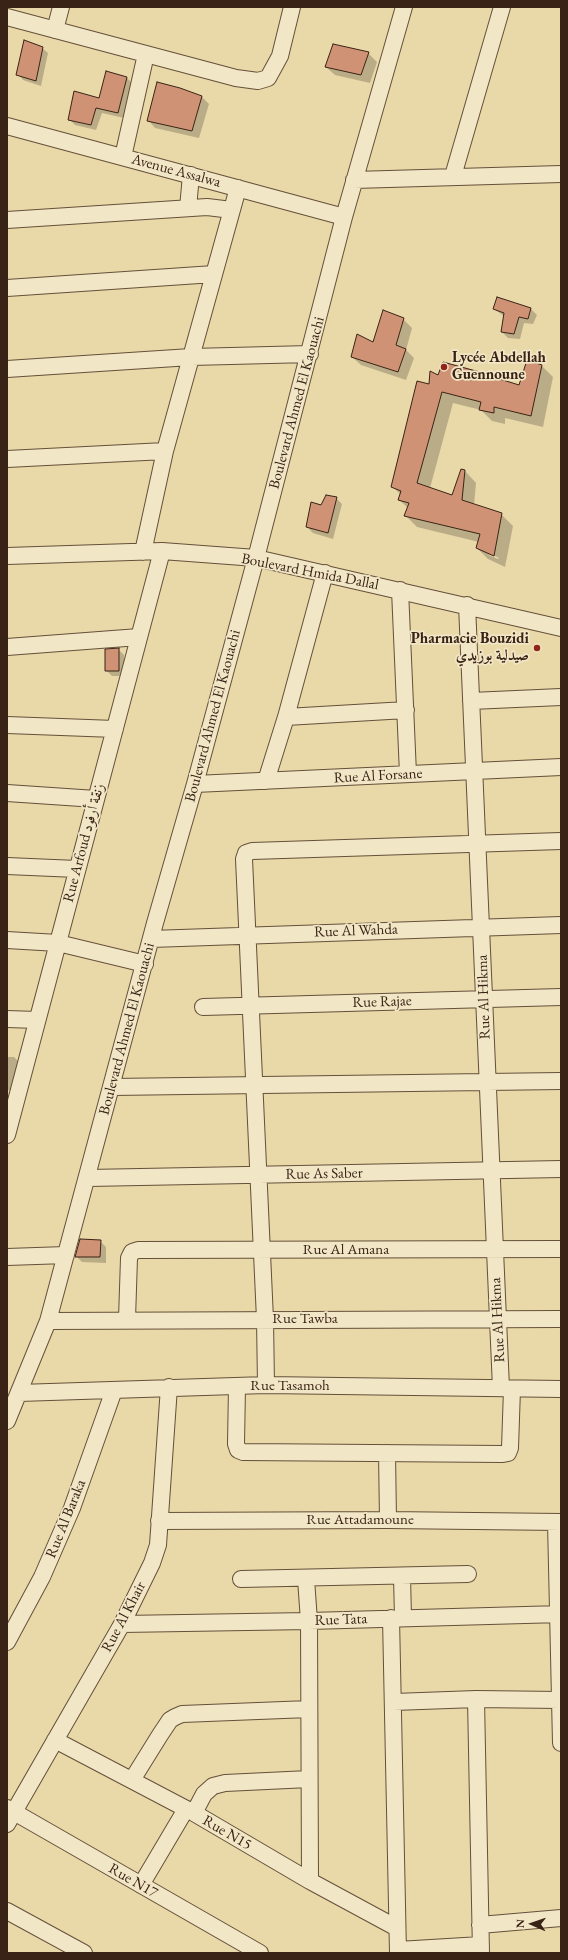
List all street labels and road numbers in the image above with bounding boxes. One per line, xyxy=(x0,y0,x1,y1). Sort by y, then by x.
street label: Avenue Assalwa xyxy=(129,150,223,192)
street label: Boulevard Ahmed El Kaouachi xyxy=(265,315,329,491)
street label: Boulevard Hmida Dallal xyxy=(240,550,380,594)
street label: Boulevard Ahmed El Kaouachi xyxy=(181,628,245,804)
street label: Rue Al Forsane xyxy=(333,765,423,787)
street label: Rue Arfoud زنقة أرفود xyxy=(59,782,109,904)
street label: Rue Al Wahda xyxy=(314,921,398,941)
street label: Boulevard Ahmed El Kaouachi xyxy=(95,941,159,1117)
street label: Rue Al Hikma xyxy=(474,954,494,1040)
street label: Rue Rajae xyxy=(352,992,412,1012)
street label: Rue As Saber xyxy=(285,1164,363,1184)
street label: Rue Al Amana xyxy=(303,1241,389,1259)
street label: Rue Al Hikma xyxy=(487,1277,509,1363)
street label: Rue Tawba xyxy=(272,1310,338,1328)
street label: Rue Tasamoh xyxy=(250,1377,330,1395)
street label: Rue Al Baraka xyxy=(42,1477,90,1561)
street label: Rue Attadamoune xyxy=(306,1511,414,1529)
street label: Rue Al Khair xyxy=(98,1579,150,1655)
street label: Rue Tata xyxy=(314,1610,368,1630)
street label: Rue N15 xyxy=(199,1812,255,1854)
street label: Rue N17 xyxy=(105,1860,161,1902)

